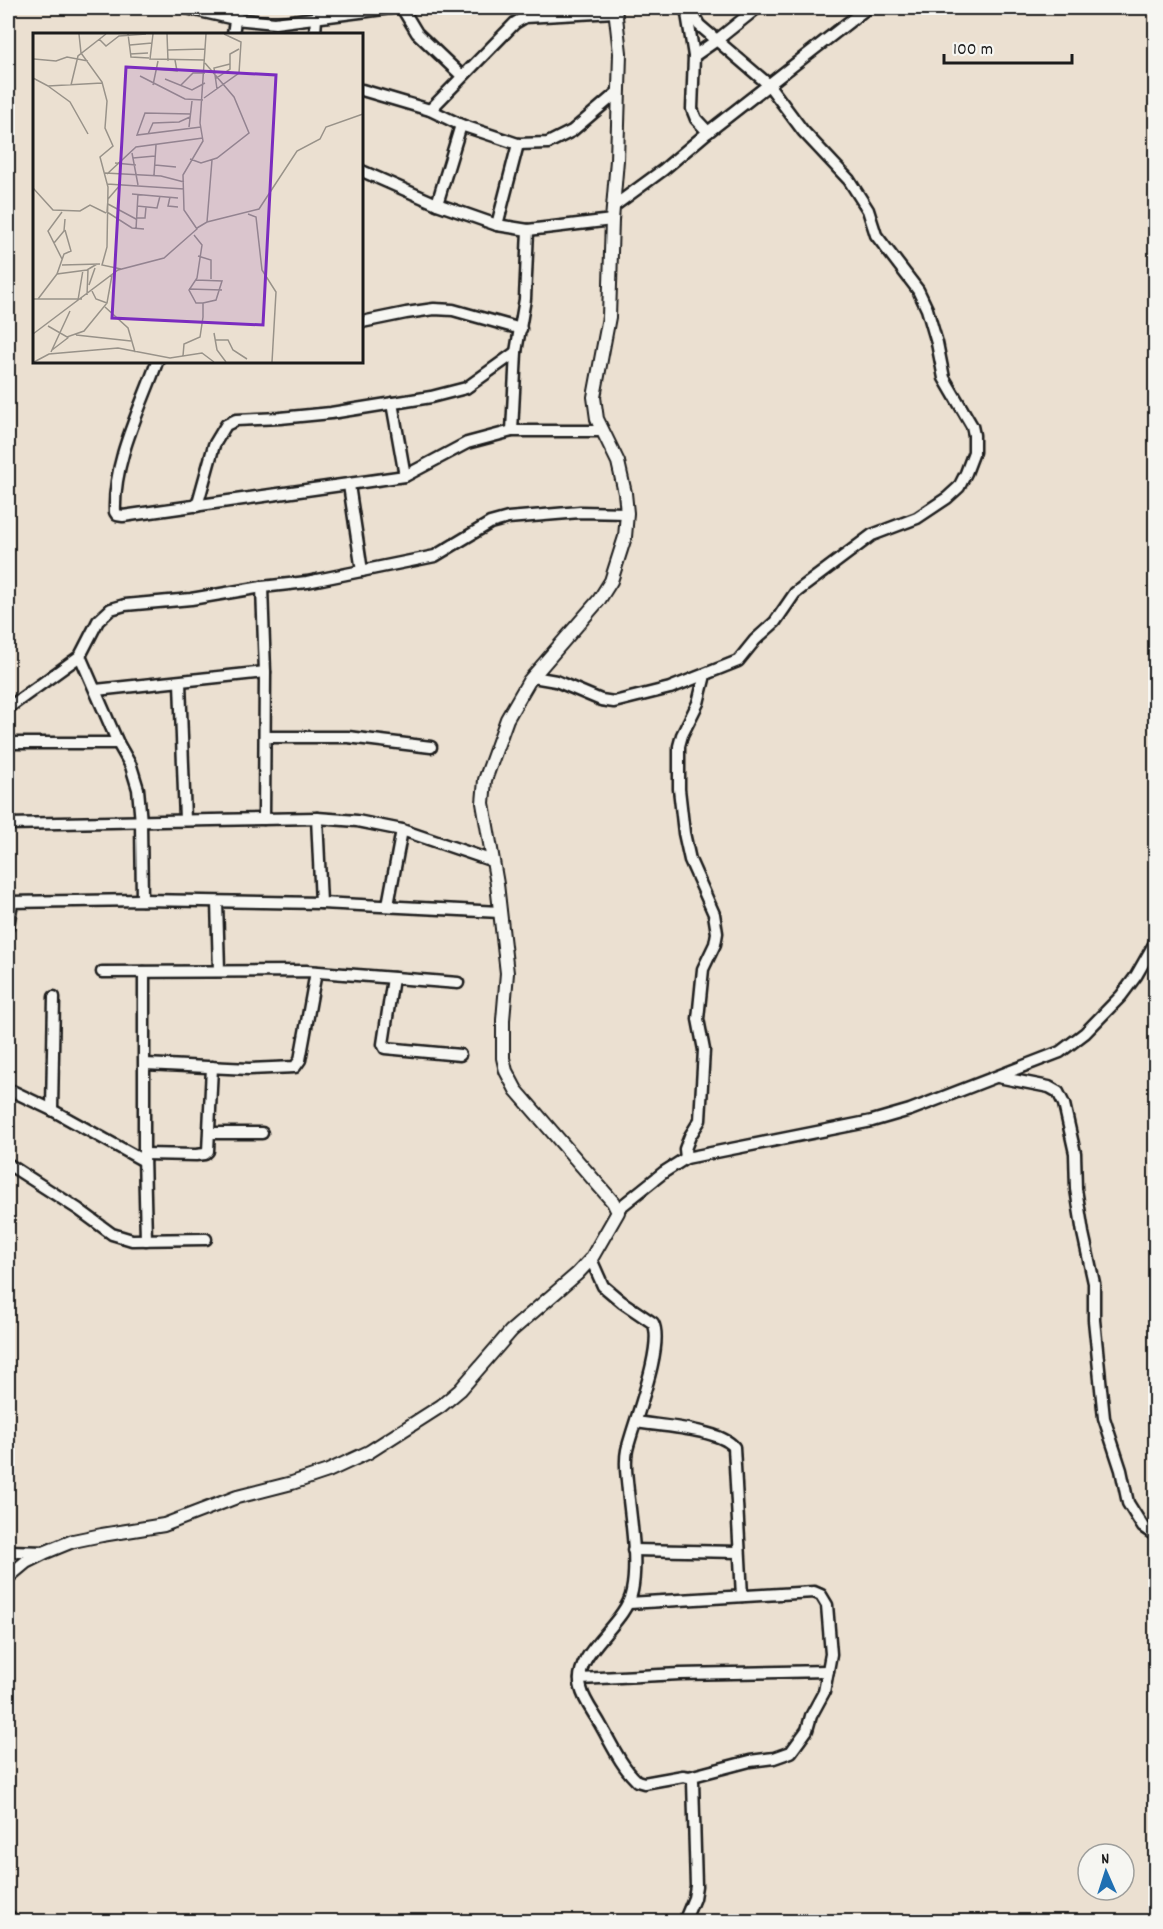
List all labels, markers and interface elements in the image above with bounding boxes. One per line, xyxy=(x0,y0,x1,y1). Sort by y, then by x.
scale bar xyxy=(944,27,1072,65)
inset map xyxy=(33,33,363,363)
text: 100 m xyxy=(953,38,993,63)
north arrow xyxy=(1076,1842,1136,1902)
text: N xyxy=(1101,1848,1110,1871)

